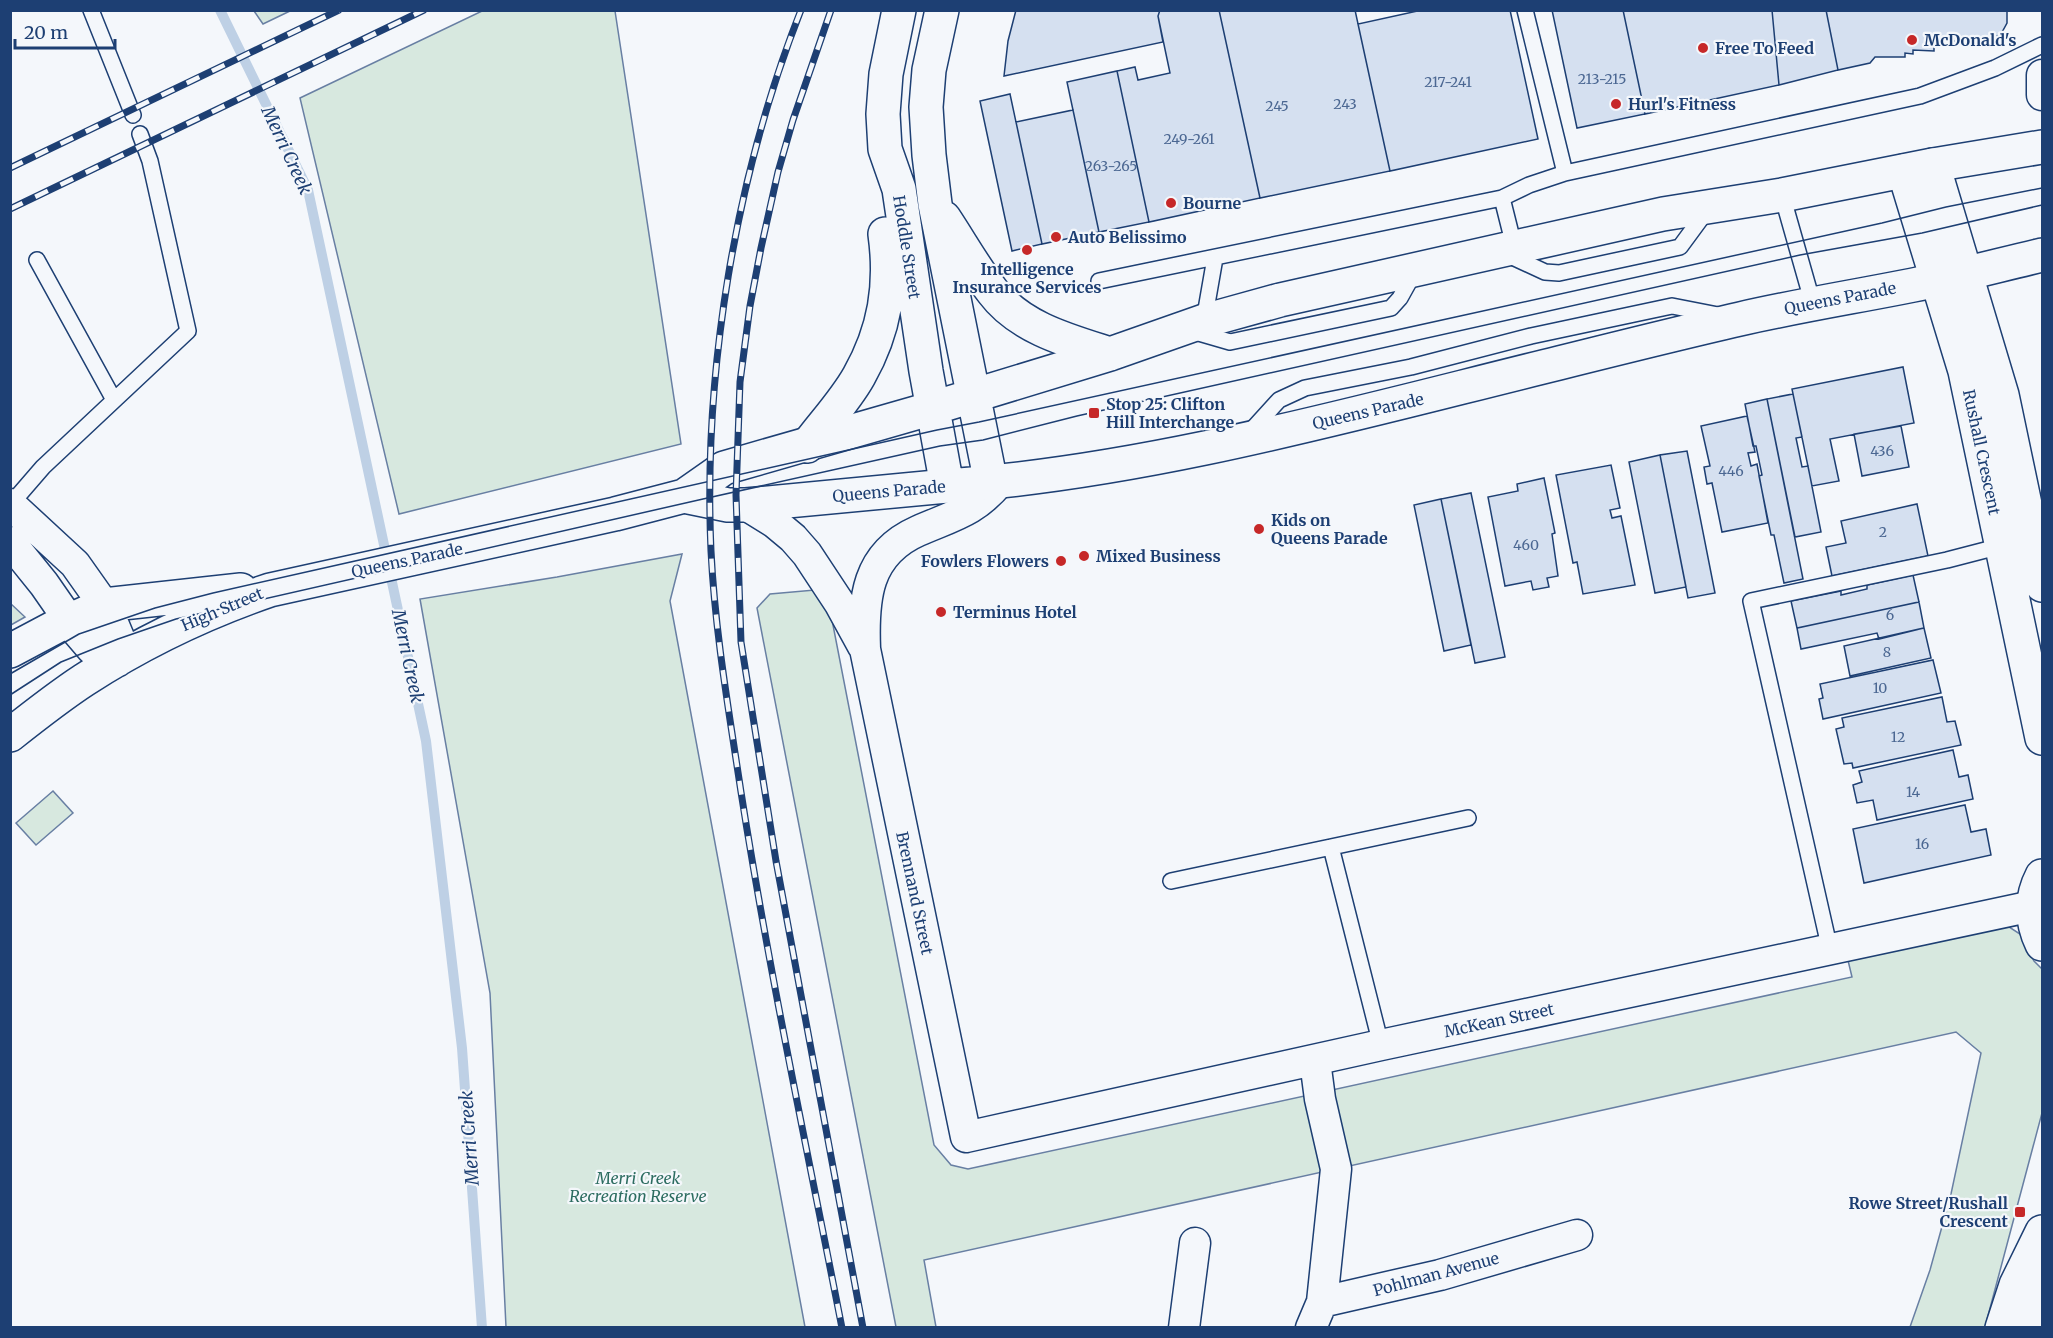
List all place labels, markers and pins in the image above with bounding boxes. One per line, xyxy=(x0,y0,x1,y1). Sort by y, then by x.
place label: McDonald's xyxy=(1924,30,2017,50)
marker: McDonald's xyxy=(1905,33,1919,47)
place label: Free To Feed xyxy=(1715,38,1814,58)
marker: Free To Feed xyxy=(1696,41,1710,55)
place label: Hurl's Fitness xyxy=(1628,94,1736,114)
marker: Hurl's Fitness xyxy=(1609,97,1623,111)
place label: Bourne xyxy=(1183,193,1242,213)
marker: Bourne xyxy=(1164,196,1178,210)
place label: Auto Belissimo xyxy=(1067,227,1187,247)
marker: Auto Belissimo xyxy=(1049,230,1063,244)
marker: Intelligence Insurance Services xyxy=(1020,243,1034,257)
place label: Intelligence Insurance Services xyxy=(952,259,1102,297)
place label: Stop 25: Clifton Hill Interchange xyxy=(1106,394,1235,432)
marker: Stop 25: Clifton Hill Interchange xyxy=(1087,406,1101,420)
place label: Kids on Queens Parade xyxy=(1271,510,1388,548)
marker: Kids on Queens Parade xyxy=(1252,522,1266,536)
place label: Mixed Business xyxy=(1096,546,1221,566)
marker: Mixed Business xyxy=(1077,549,1091,563)
place label: Fowlers Flowers xyxy=(921,551,1049,571)
marker: Fowlers Flowers xyxy=(1054,554,1068,568)
place label: Terminus Hotel xyxy=(953,602,1077,622)
marker: Terminus Hotel xyxy=(934,605,948,619)
place label: Rowe Street/Rushall Crescent xyxy=(1848,1193,2009,1231)
marker: Rowe Street/Rushall Crescent xyxy=(2013,1205,2027,1219)

